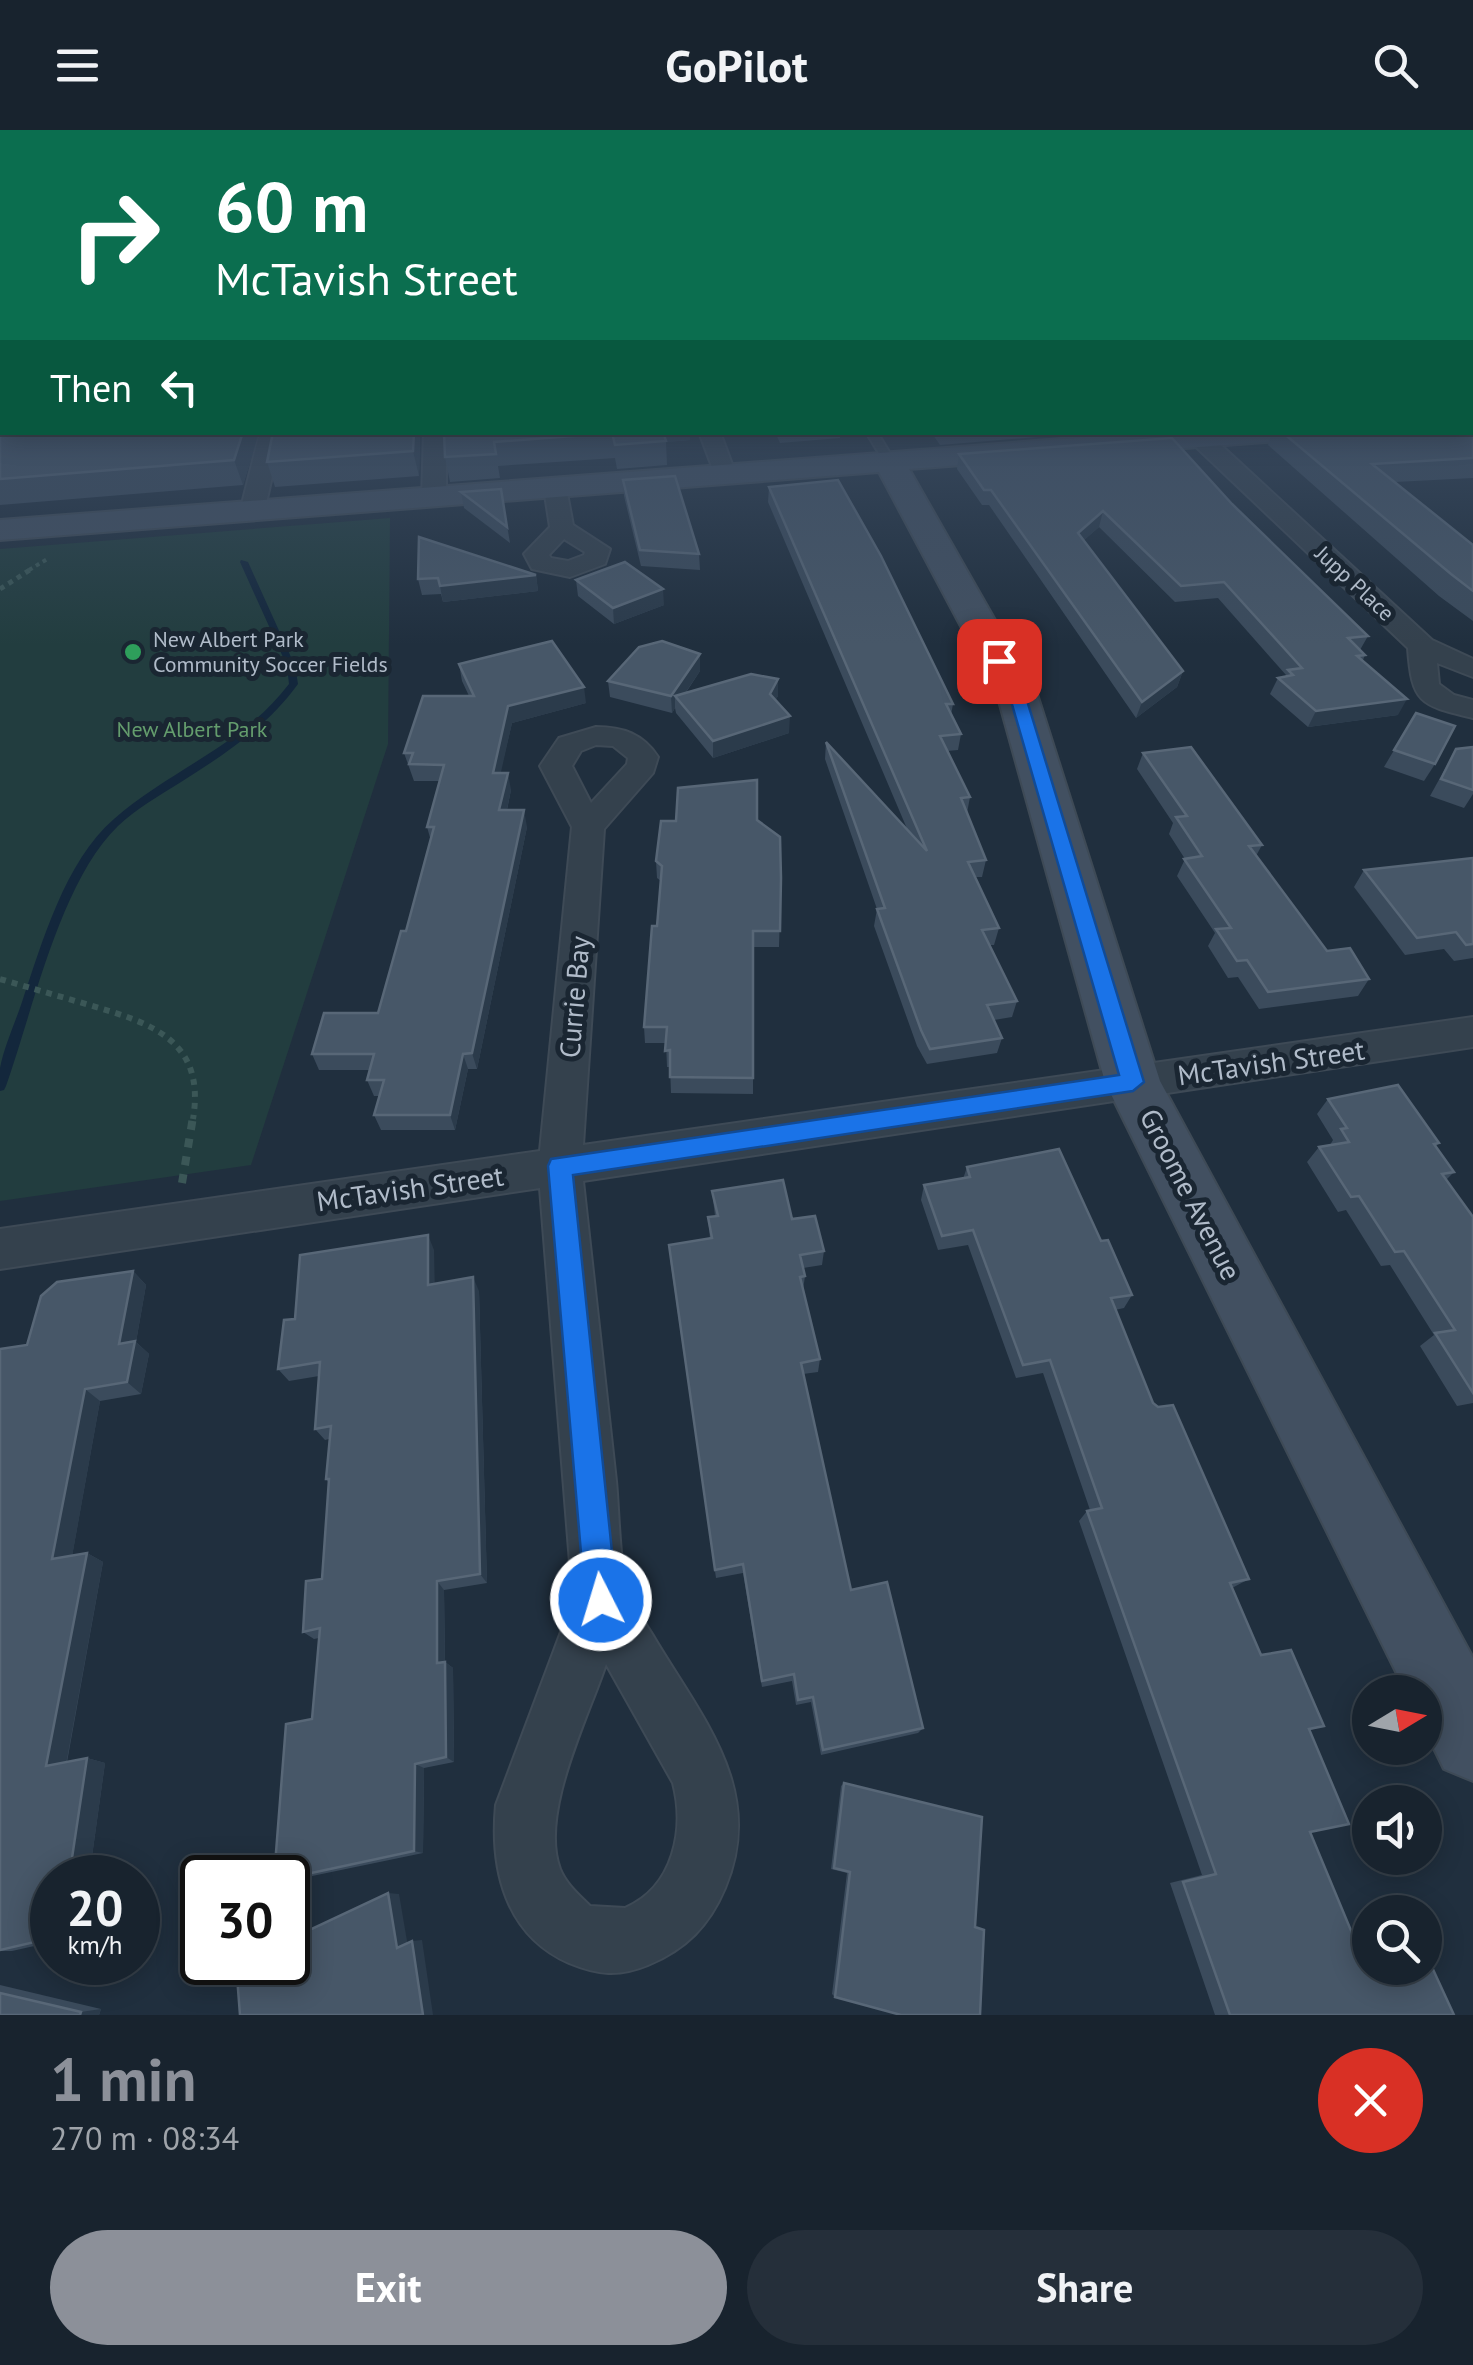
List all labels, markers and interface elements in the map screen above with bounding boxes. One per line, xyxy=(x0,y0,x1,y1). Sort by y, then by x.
text: GoPilot xyxy=(665,36,808,94)
icon: menu xyxy=(50,38,105,93)
icon: search xyxy=(1368,38,1423,93)
text: 60 m xyxy=(215,161,368,251)
icon: right xyxy=(50,170,180,300)
text: McTavish Street xyxy=(215,249,518,307)
icon: left xyxy=(152,360,207,415)
text: Then xyxy=(50,363,132,412)
street label: Jupp Place xyxy=(1309,539,1400,627)
pin xyxy=(957,619,1042,704)
place label: New Albert Park Community Soccer Fields xyxy=(153,625,388,678)
icon: arrive xyxy=(972,634,1027,689)
marker: New Albert Park Community Soccer Fields xyxy=(122,641,144,663)
park label: New Albert Park xyxy=(117,715,268,743)
street label: Currie Bay xyxy=(550,935,598,1059)
street label: McTavish Street xyxy=(1175,1031,1367,1093)
street label: Groome Avenue xyxy=(1132,1102,1250,1286)
street label: McTavish Street xyxy=(314,1157,506,1219)
position arrow xyxy=(549,1548,653,1652)
north arrow xyxy=(1352,1675,1442,1765)
map controls xyxy=(1352,1675,1442,1985)
button: sound xyxy=(1352,1785,1442,1875)
speed limit sign: 30 xyxy=(180,1855,310,1985)
text: 20 xyxy=(67,1875,123,1940)
button: search xyxy=(1352,1895,1442,1985)
text: km/h xyxy=(68,1929,122,1961)
text: 1 min xyxy=(50,2040,196,2118)
button: close xyxy=(1318,2048,1423,2153)
text: 270 m · 08:34 xyxy=(50,2117,239,2159)
button: Exit xyxy=(50,2230,727,2345)
button: Share xyxy=(747,2230,1423,2345)

